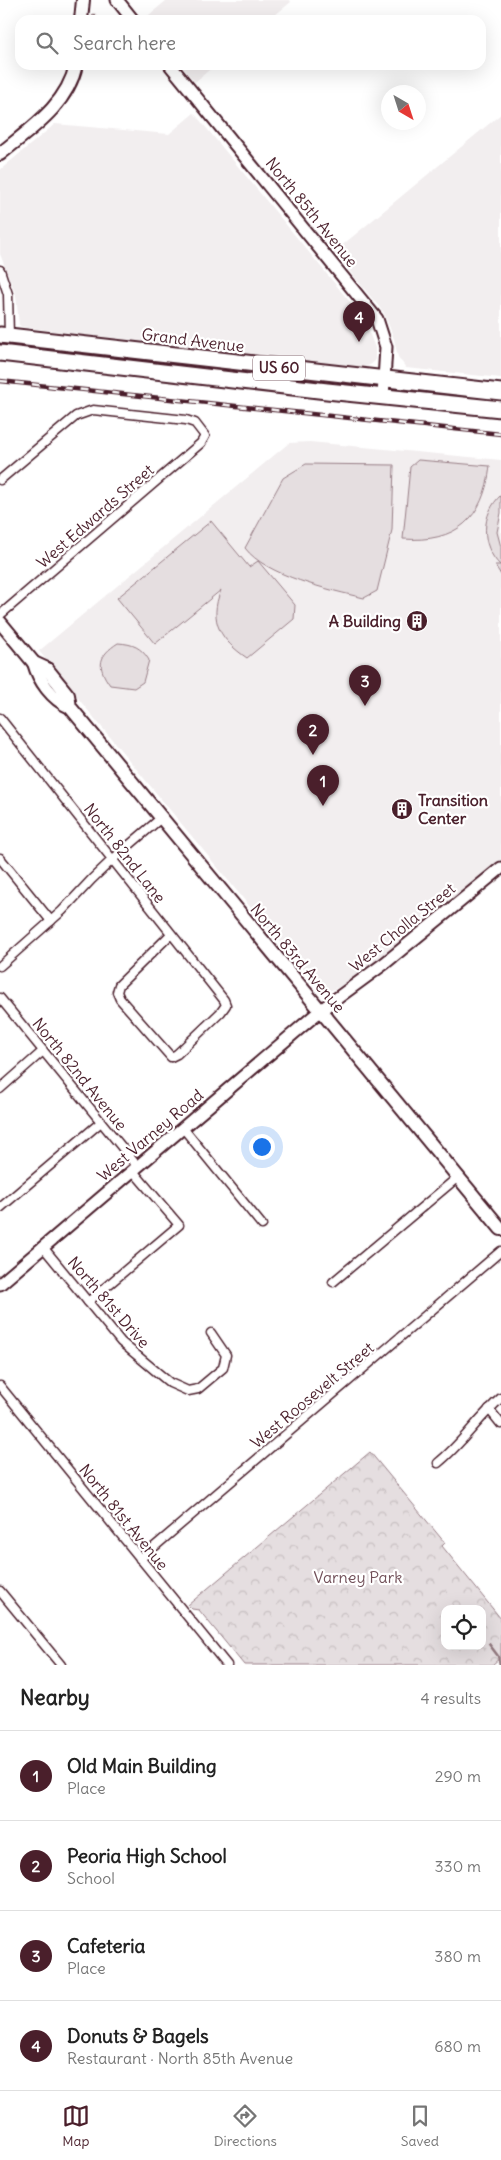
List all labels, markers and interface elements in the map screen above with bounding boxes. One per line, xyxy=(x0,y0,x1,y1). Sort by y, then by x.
search box xyxy=(15,15,486,70)
icon: search xyxy=(33,29,61,57)
text: Search here xyxy=(73,31,176,55)
north arrow xyxy=(381,85,426,130)
street label: North 85th Avenue xyxy=(262,153,362,271)
pin: 4 xyxy=(343,301,375,342)
street label: Grand Avenue xyxy=(141,324,245,356)
road number: US 60 xyxy=(253,356,305,380)
street label: West Edwards Street xyxy=(32,459,158,572)
building icon: A Building xyxy=(405,609,429,633)
place label: A Building xyxy=(329,611,401,632)
pin: 3 xyxy=(349,665,381,706)
pin: 2 xyxy=(297,714,329,755)
pin: 1 xyxy=(307,765,339,806)
place label: Transition Center xyxy=(418,790,488,828)
building icon: Transition Center xyxy=(390,797,414,821)
street label: North 82nd Lane xyxy=(80,799,170,907)
street label: West Cholla Street xyxy=(345,878,460,976)
street label: North 83rd Avenue xyxy=(247,899,349,1017)
street label: North 82nd Avenue xyxy=(29,1014,131,1134)
street label: West Varney Road xyxy=(93,1085,207,1185)
your location xyxy=(249,1134,275,1160)
street label: North 81st Drive xyxy=(64,1252,154,1352)
street label: West Roosevelt Street xyxy=(246,1337,378,1452)
street label: North 81st Avenue xyxy=(75,1460,173,1574)
park label: Varney Park xyxy=(314,1567,402,1587)
map controls xyxy=(441,1605,486,1650)
button: locate xyxy=(441,1605,486,1650)
text: Nearby xyxy=(20,1684,90,1711)
text: 4 results xyxy=(420,1688,481,1708)
text: Old Main Building xyxy=(67,1754,217,1778)
text: 1 xyxy=(33,1766,39,1786)
text: 290 m xyxy=(435,1766,481,1786)
text: Place xyxy=(67,1778,106,1798)
text: Peoria High School xyxy=(67,1844,227,1868)
text: 2 xyxy=(32,1856,40,1876)
text: 330 m xyxy=(434,1856,481,1876)
text: School xyxy=(67,1868,115,1888)
text: Cafeteria xyxy=(67,1934,145,1958)
text: 3 xyxy=(31,1946,41,1966)
text: 380 m xyxy=(434,1946,481,1966)
text: Place xyxy=(67,1958,106,1978)
text: Donuts & Bagels xyxy=(67,2024,209,2048)
text: 4 xyxy=(31,2036,41,2056)
text: 680 m xyxy=(434,2036,481,2056)
text: Restaurant · North 85th Avenue xyxy=(67,2048,293,2068)
tab: Map xyxy=(62,2102,90,2150)
tab: Directions xyxy=(214,2102,277,2150)
tab: Saved xyxy=(401,2102,439,2150)

